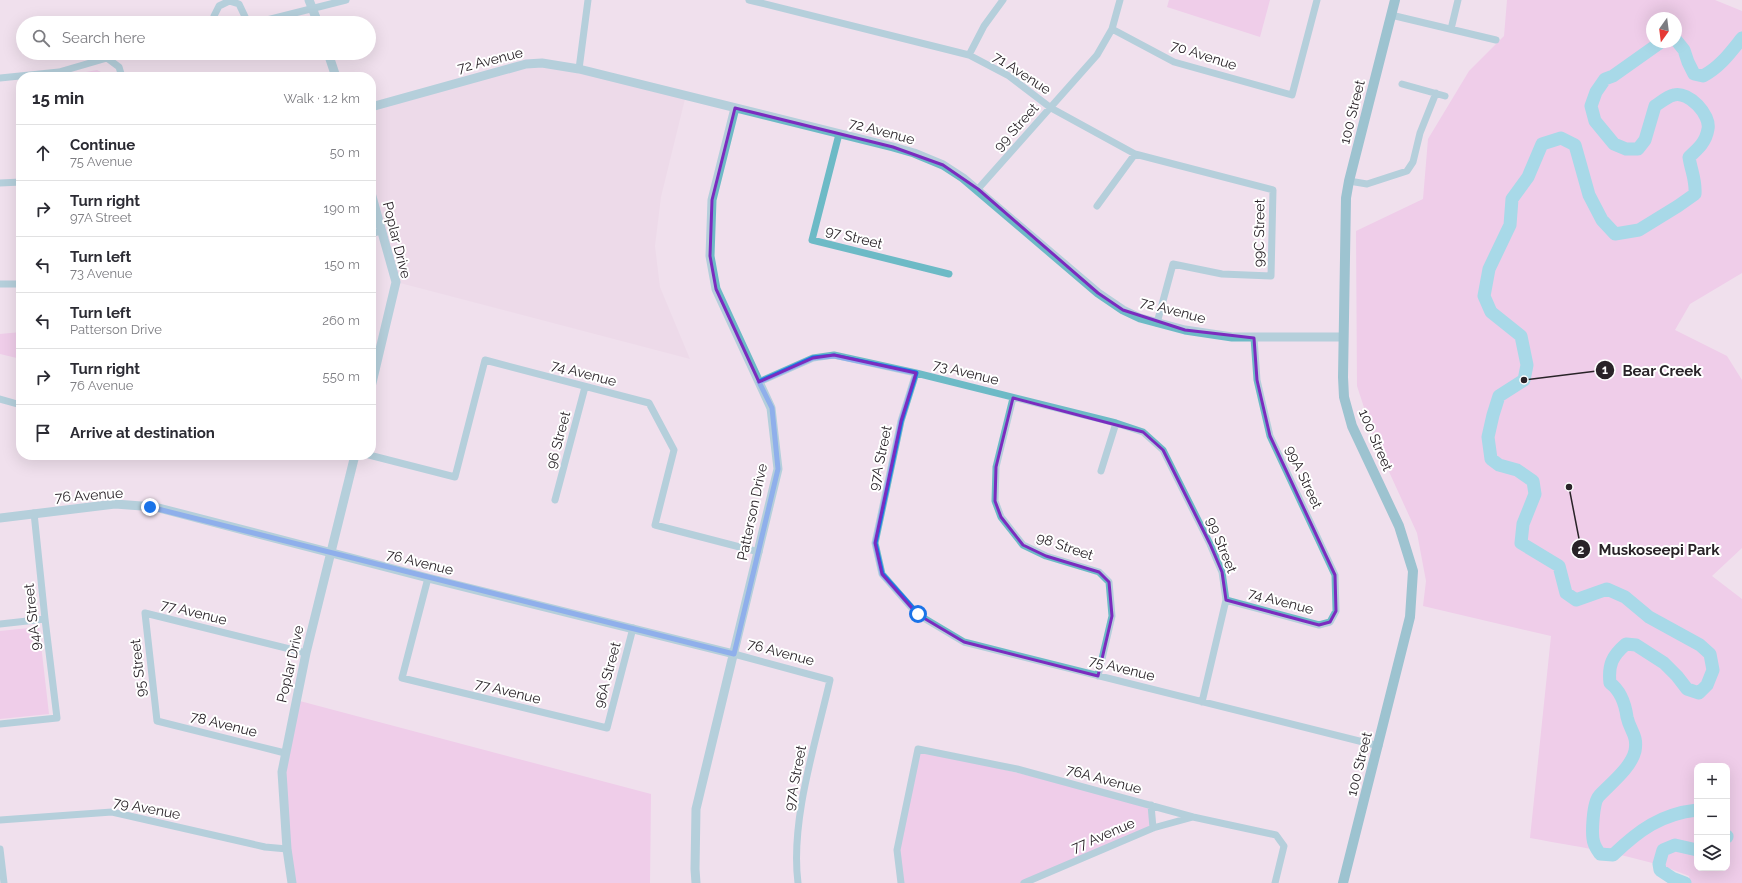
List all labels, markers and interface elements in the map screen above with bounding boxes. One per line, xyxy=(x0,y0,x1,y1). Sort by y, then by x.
north arrow xyxy=(1646,12,1682,48)
search box xyxy=(16,16,376,60)
icon: search xyxy=(30,27,52,49)
text: Search here xyxy=(62,29,145,47)
street label: 70 Avenue xyxy=(1169,37,1239,73)
street label: 72 Avenue xyxy=(456,44,524,76)
street label: 71 Avenue xyxy=(990,48,1054,98)
street label: 100 Street xyxy=(1336,78,1368,146)
text: 15 min xyxy=(32,88,84,108)
text: Walk · 1.2 km xyxy=(284,91,360,106)
street label: 99 Street xyxy=(990,100,1042,154)
street label: 72 Avenue xyxy=(848,115,916,147)
text: Continue xyxy=(70,136,135,154)
icon: ahead xyxy=(32,142,54,164)
text: 50 m xyxy=(330,145,360,160)
text: 75 Avenue xyxy=(70,154,132,169)
text: Turn right xyxy=(70,192,140,210)
icon: right xyxy=(32,198,54,220)
street label: 99C Street xyxy=(1250,198,1268,267)
street label: Poplar Drive xyxy=(380,200,414,280)
text: 190 m xyxy=(324,201,360,216)
text: 97A Street xyxy=(70,210,132,225)
street label: 97 Street xyxy=(824,222,884,252)
text: Turn left xyxy=(70,248,131,266)
icon: left xyxy=(32,254,54,276)
text: 150 m xyxy=(324,257,360,272)
text: 73 Avenue xyxy=(70,266,132,281)
street label: 72 Avenue xyxy=(1139,294,1207,326)
text: Turn left xyxy=(70,304,131,322)
icon: left xyxy=(32,310,54,332)
text: 260 m xyxy=(322,313,360,328)
text: Patterson Drive xyxy=(70,322,162,337)
street label: 73 Avenue xyxy=(931,356,1001,388)
street label: 74 Avenue xyxy=(550,357,618,389)
callout: Bear Creek xyxy=(1595,357,1710,384)
text: Turn right xyxy=(70,360,140,378)
text: Bear Creek xyxy=(1622,362,1702,380)
text: 1 xyxy=(1602,363,1608,377)
icon: right xyxy=(32,366,54,388)
text: 550 m xyxy=(323,369,360,384)
text: 76 Avenue xyxy=(70,378,133,393)
street label: 100 Street xyxy=(1356,407,1396,474)
street label: 96 Street xyxy=(543,409,573,471)
icon: arrive xyxy=(32,422,54,444)
text: Arrive at destination xyxy=(70,424,215,442)
street label: 97A Street xyxy=(865,424,895,492)
street label: 99A Street xyxy=(1282,443,1326,511)
street label: Patterson Drive xyxy=(734,462,770,562)
street label: 76 Avenue xyxy=(54,485,124,505)
route end xyxy=(141,498,159,516)
street label: 99 Street xyxy=(1204,515,1241,576)
street label: 98 Street xyxy=(1035,529,1096,563)
callout: Muskoseepi Park xyxy=(1571,536,1728,563)
text: Muskoseepi Park xyxy=(1598,541,1720,559)
text: 2 xyxy=(1578,543,1585,557)
street label: 76 Avenue xyxy=(385,546,455,578)
street label: 94A Street xyxy=(20,582,43,651)
street label: 74 Avenue xyxy=(1247,585,1315,617)
street label: 77 Avenue xyxy=(159,596,229,628)
route start xyxy=(909,605,927,623)
street label: Poplar Drive xyxy=(273,624,307,704)
street label: 76 Avenue xyxy=(746,635,816,669)
street label: 95 Street xyxy=(127,638,149,698)
street label: 96A Street xyxy=(590,640,624,710)
street label: 75 Avenue xyxy=(1087,652,1157,684)
street label: 77 Avenue xyxy=(473,675,543,707)
street label: 78 Avenue xyxy=(189,708,259,740)
street label: 100 Street xyxy=(1343,730,1375,798)
street label: 97A Street xyxy=(781,744,809,812)
street label: 76A Avenue xyxy=(1065,761,1143,797)
map controls xyxy=(1694,763,1730,871)
button: + xyxy=(1694,763,1730,799)
street label: 79 Avenue xyxy=(112,794,182,822)
button: − xyxy=(1694,799,1730,835)
street label: 77 Avenue xyxy=(1069,814,1137,856)
button: layers xyxy=(1694,835,1730,871)

